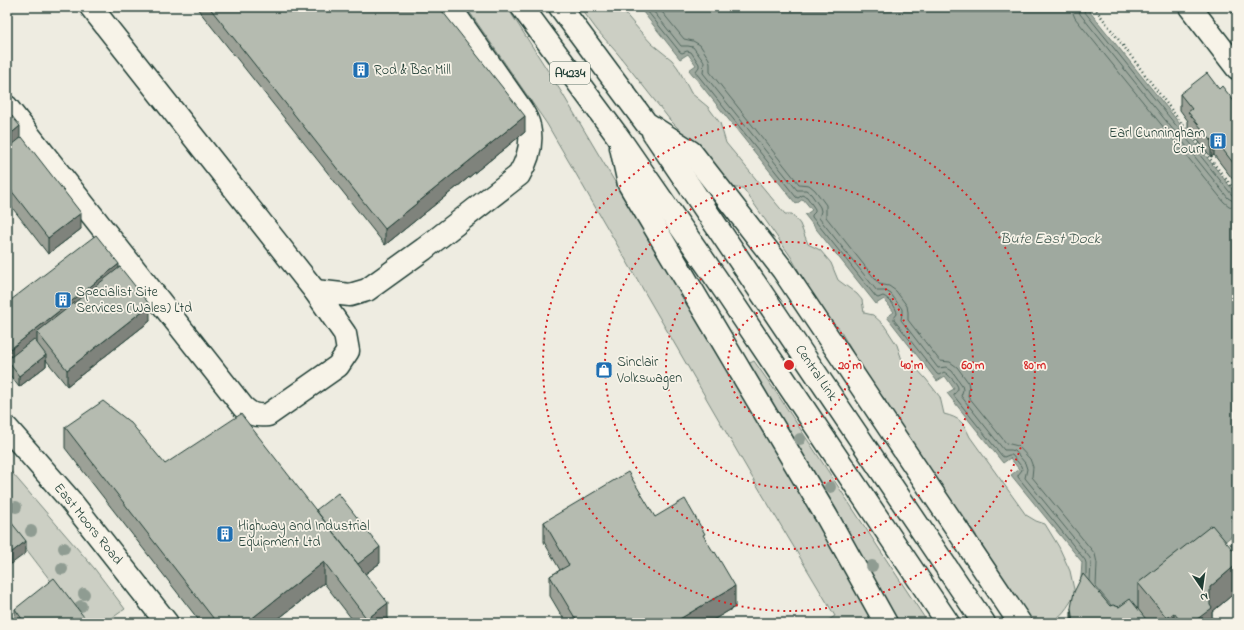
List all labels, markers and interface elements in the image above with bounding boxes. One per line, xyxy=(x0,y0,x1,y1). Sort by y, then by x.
building icon: Rod & Bar Mill xyxy=(351,60,371,80)
place label: Rod & Bar Mill xyxy=(374,60,451,81)
road number: A4234 xyxy=(550,62,590,84)
place label: Earl Cunningham Court xyxy=(1109,123,1205,160)
building icon: Earl Cunningham Court xyxy=(1208,131,1228,151)
water label: Bute East Dock xyxy=(1000,228,1101,250)
place label: Specialist Site Services (Wales) Ltd xyxy=(76,282,192,319)
building icon: Specialist Site Services (Wales) Ltd xyxy=(53,290,73,310)
street label: Central Link xyxy=(789,341,843,406)
place label: Sinclair Volkswagen xyxy=(616,352,682,390)
text: 20 m xyxy=(837,357,862,375)
text: 40 m xyxy=(900,357,924,375)
text: 60 m xyxy=(961,357,985,375)
text: 80 m xyxy=(1023,357,1047,375)
centre of rings xyxy=(782,358,796,372)
shop icon: Sinclair Volkswagen xyxy=(594,360,614,380)
street label: East Moors Road xyxy=(48,479,128,570)
place label: Highway and Industrial Equipment Ltd xyxy=(238,516,370,553)
building icon: Highway and Industrial Equipment Ltd xyxy=(215,524,235,544)
north arrow xyxy=(1182,568,1222,608)
text: N xyxy=(1199,588,1209,605)

